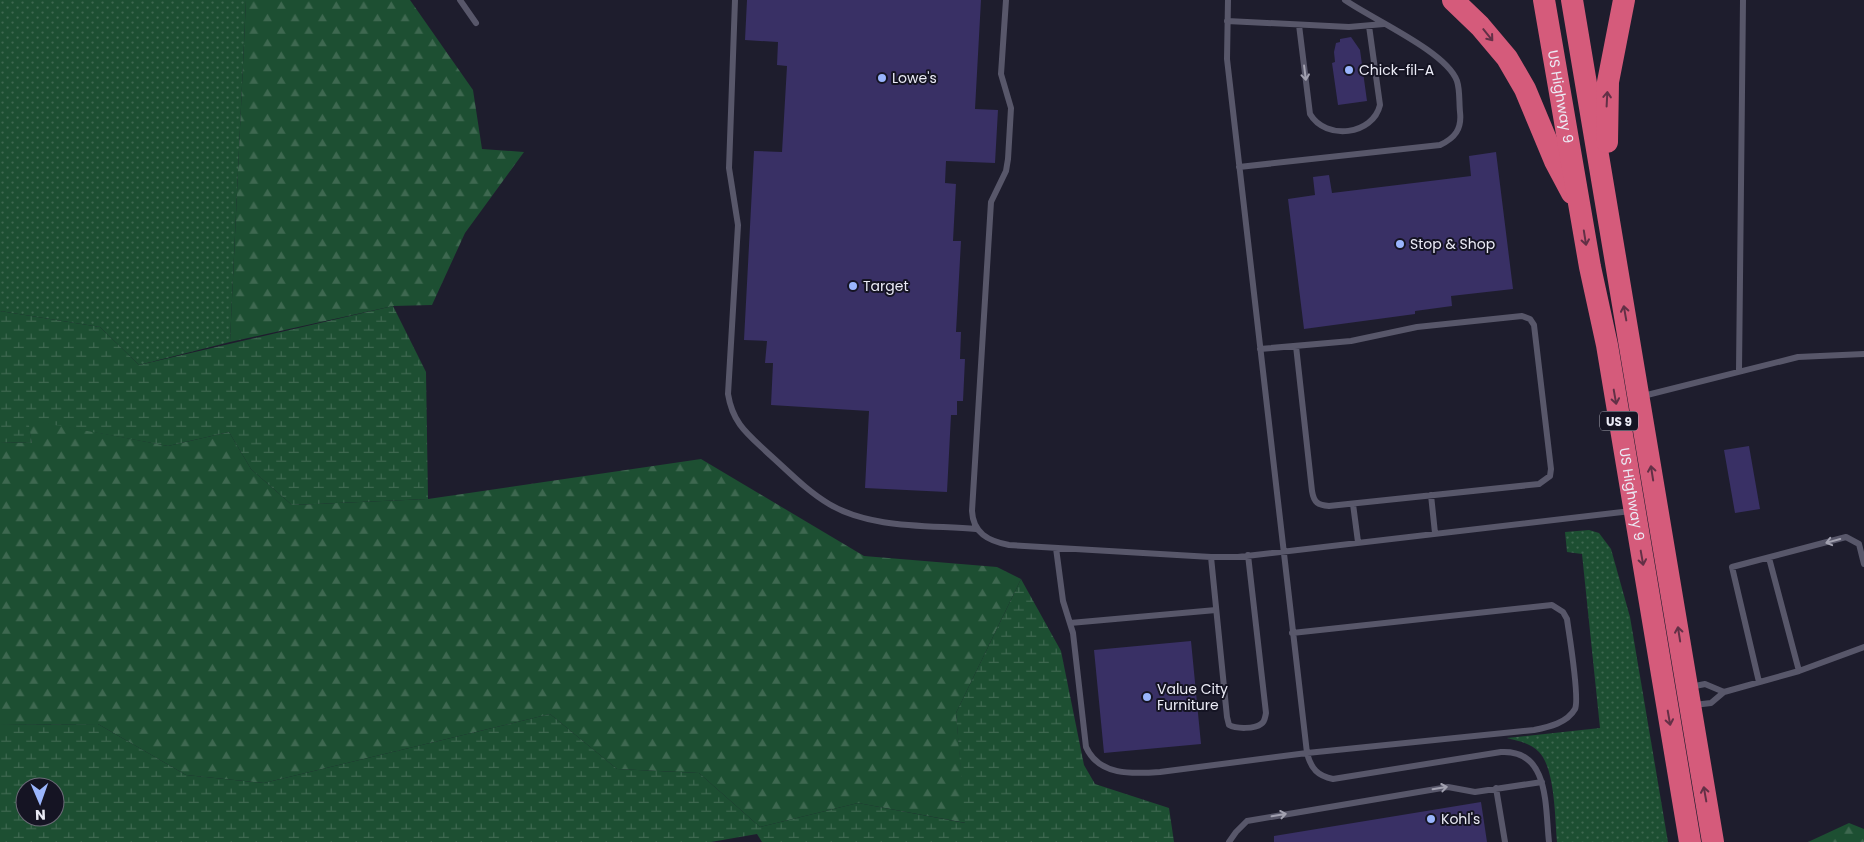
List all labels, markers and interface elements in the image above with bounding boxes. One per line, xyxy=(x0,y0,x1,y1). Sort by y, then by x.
one-way arrow xyxy=(1482,28,1493,41)
street label: US Highway 9 xyxy=(1543,48,1579,145)
place label: Chick-fil-A xyxy=(1359,60,1434,80)
marker: Chick-fil-A xyxy=(1343,64,1355,76)
one-way arrow xyxy=(1300,65,1310,81)
place label: Lowe's xyxy=(892,68,937,88)
marker: Lowe's xyxy=(876,72,888,84)
one-way arrow xyxy=(1603,91,1612,107)
one-way arrow xyxy=(1580,229,1590,245)
place label: Stop & Shop xyxy=(1410,234,1495,254)
marker: Stop & Shop xyxy=(1394,238,1406,250)
place label: Target xyxy=(863,276,909,296)
marker: Target xyxy=(847,280,859,292)
one-way arrow xyxy=(1620,305,1630,321)
one-way arrow xyxy=(1611,389,1621,405)
road number: US 9 xyxy=(1600,412,1638,431)
street label: US Highway 9 xyxy=(1614,446,1650,542)
one-way arrow xyxy=(1647,466,1657,482)
one-way arrow xyxy=(1825,537,1841,546)
one-way arrow xyxy=(1638,549,1648,565)
one-way arrow xyxy=(1673,626,1683,642)
place label: Value City Furniture xyxy=(1157,679,1228,715)
marker: Value City Furniture xyxy=(1141,691,1153,703)
one-way arrow xyxy=(1665,710,1675,726)
north arrow xyxy=(15,777,65,827)
one-way arrow xyxy=(1431,783,1447,793)
one-way arrow xyxy=(1700,786,1710,802)
text: N xyxy=(35,805,46,825)
one-way arrow xyxy=(1271,809,1287,819)
place label: Kohl's xyxy=(1441,809,1480,829)
marker: Kohl's xyxy=(1425,813,1437,825)

